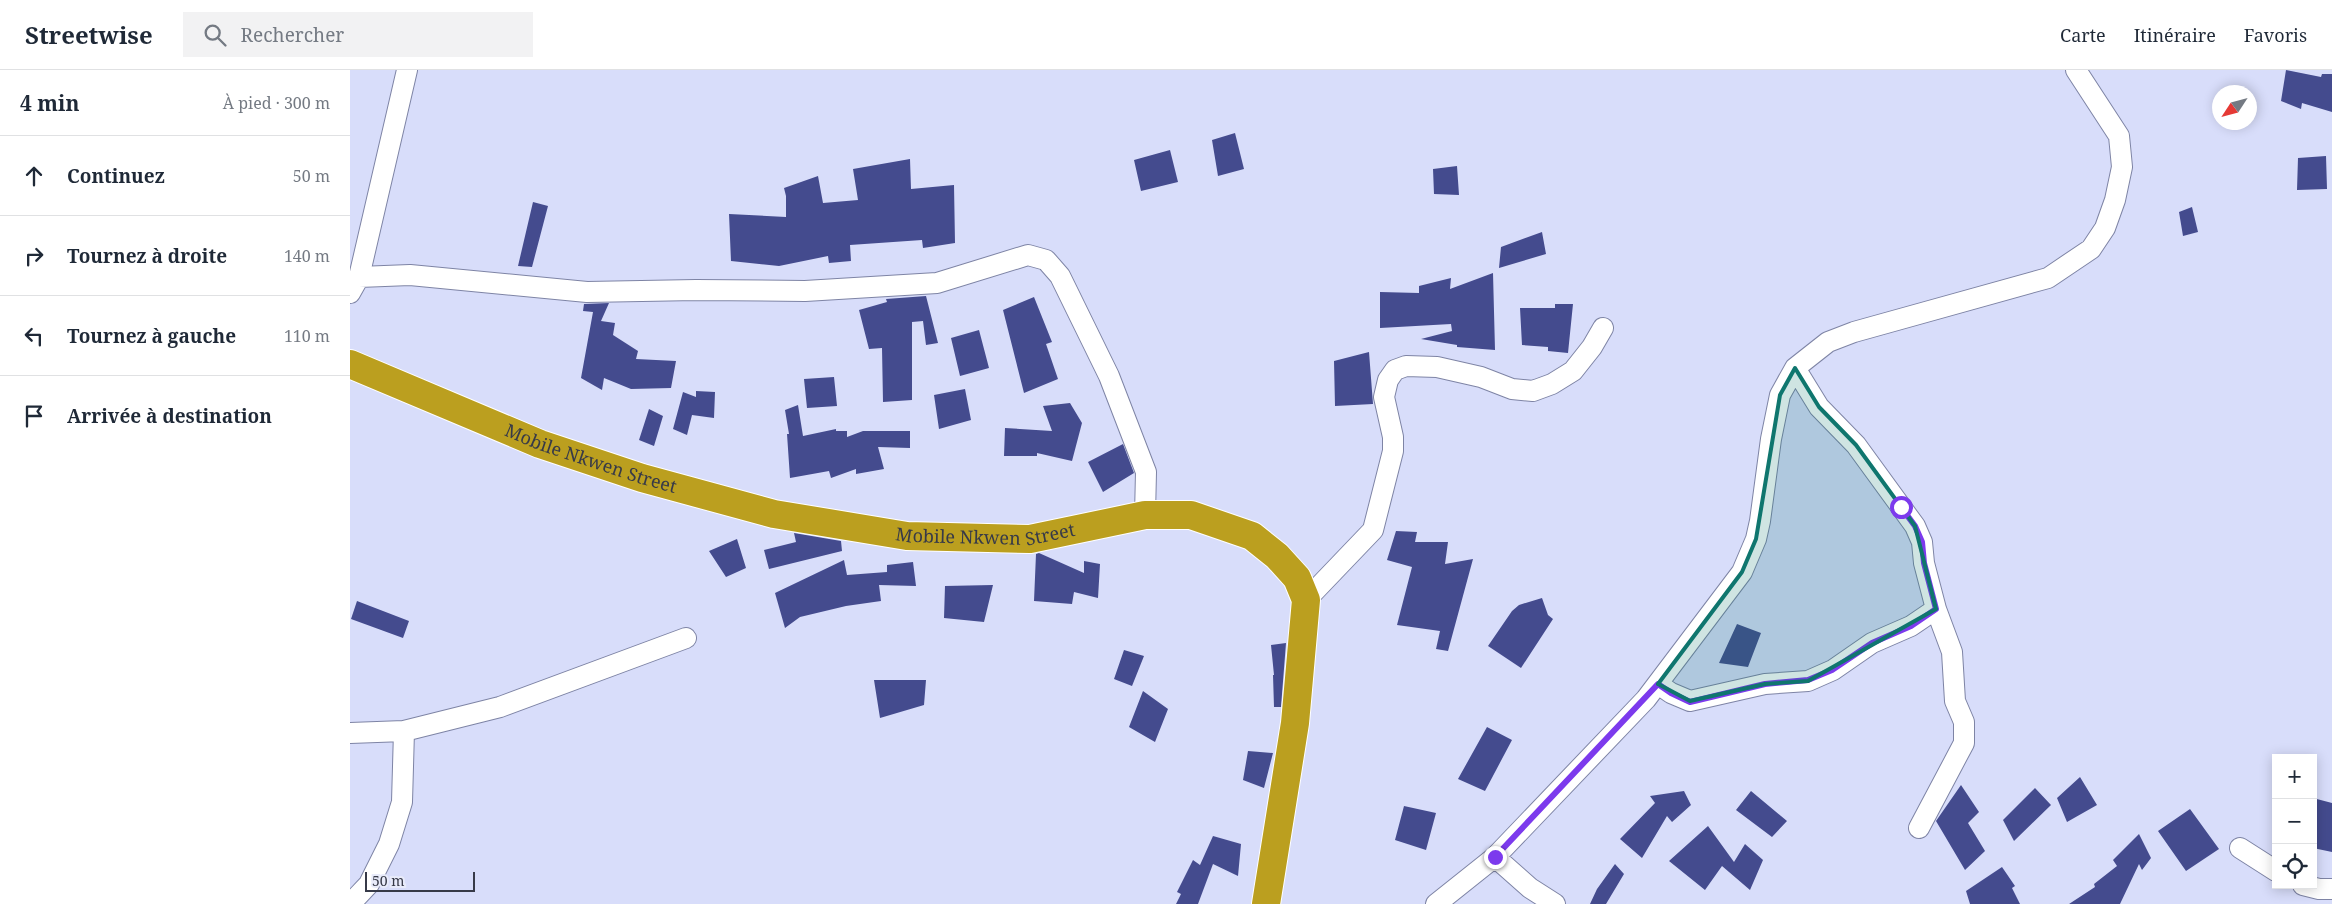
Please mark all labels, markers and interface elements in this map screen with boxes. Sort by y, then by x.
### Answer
search box [183,12,533,57]
text: Streetwise [25,18,153,51]
icon: search [201,21,229,49]
text: Rechercher [241,22,344,48]
text: Carte [2060,23,2106,47]
text: Itinéraire [2134,23,2216,47]
text: Favoris [2244,23,2307,47]
north arrow [2212,85,2257,130]
text: 4 min [20,89,79,117]
text: À pied · 300 m [223,92,330,114]
icon: ahead [20,162,48,190]
text: Continuez [67,163,165,189]
text: 50 m [293,165,330,187]
icon: right [20,242,48,270]
text: Tournez à droite [67,243,227,269]
text: 140 m [284,245,330,267]
icon: left [20,322,48,350]
text: Tournez à gauche [67,323,236,349]
text: 110 m [284,325,330,347]
icon: arrive [20,402,48,430]
text: Arrivée à destination [67,403,272,429]
street label: Mobile Nkwen Street [501,418,680,498]
route start [1890,496,1913,519]
street label: Mobile Nkwen Street [894,517,1077,551]
map controls [2272,754,2317,889]
button: + [2272,754,2317,799]
button: − [2272,799,2317,844]
button: locate [2272,844,2317,889]
route end [1484,846,1507,869]
scale bar [365,869,475,892]
text: 50 m [372,871,405,890]

